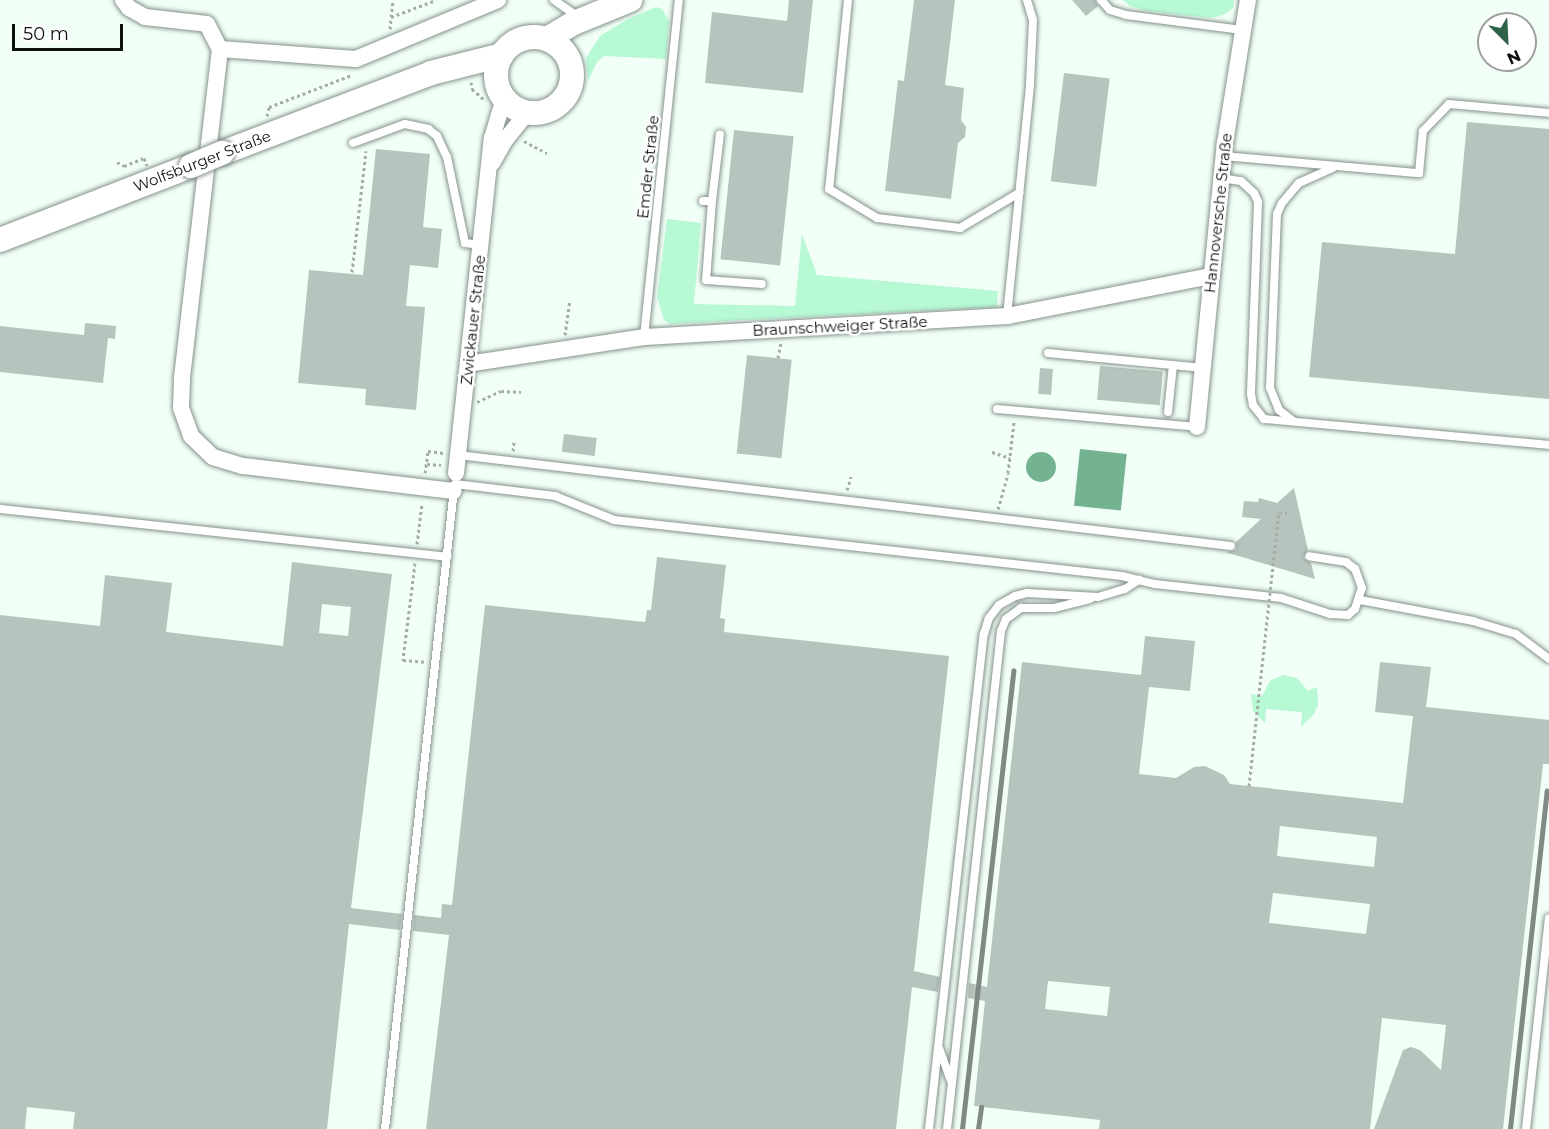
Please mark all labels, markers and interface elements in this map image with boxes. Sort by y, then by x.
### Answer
scale bar [15,12,126,50]
north arrow [1477,12,1537,72]
text: 50 m [23,23,69,45]
text: N [1504,46,1523,68]
street label: Emder Straße [634,114,662,220]
street label: Wolfsburger Straße [131,126,273,196]
street label: Hannoversche Straße [1201,132,1235,294]
street label: Zwickauer Straße [457,254,489,386]
street label: Braunschweiger Straße [752,312,928,340]

